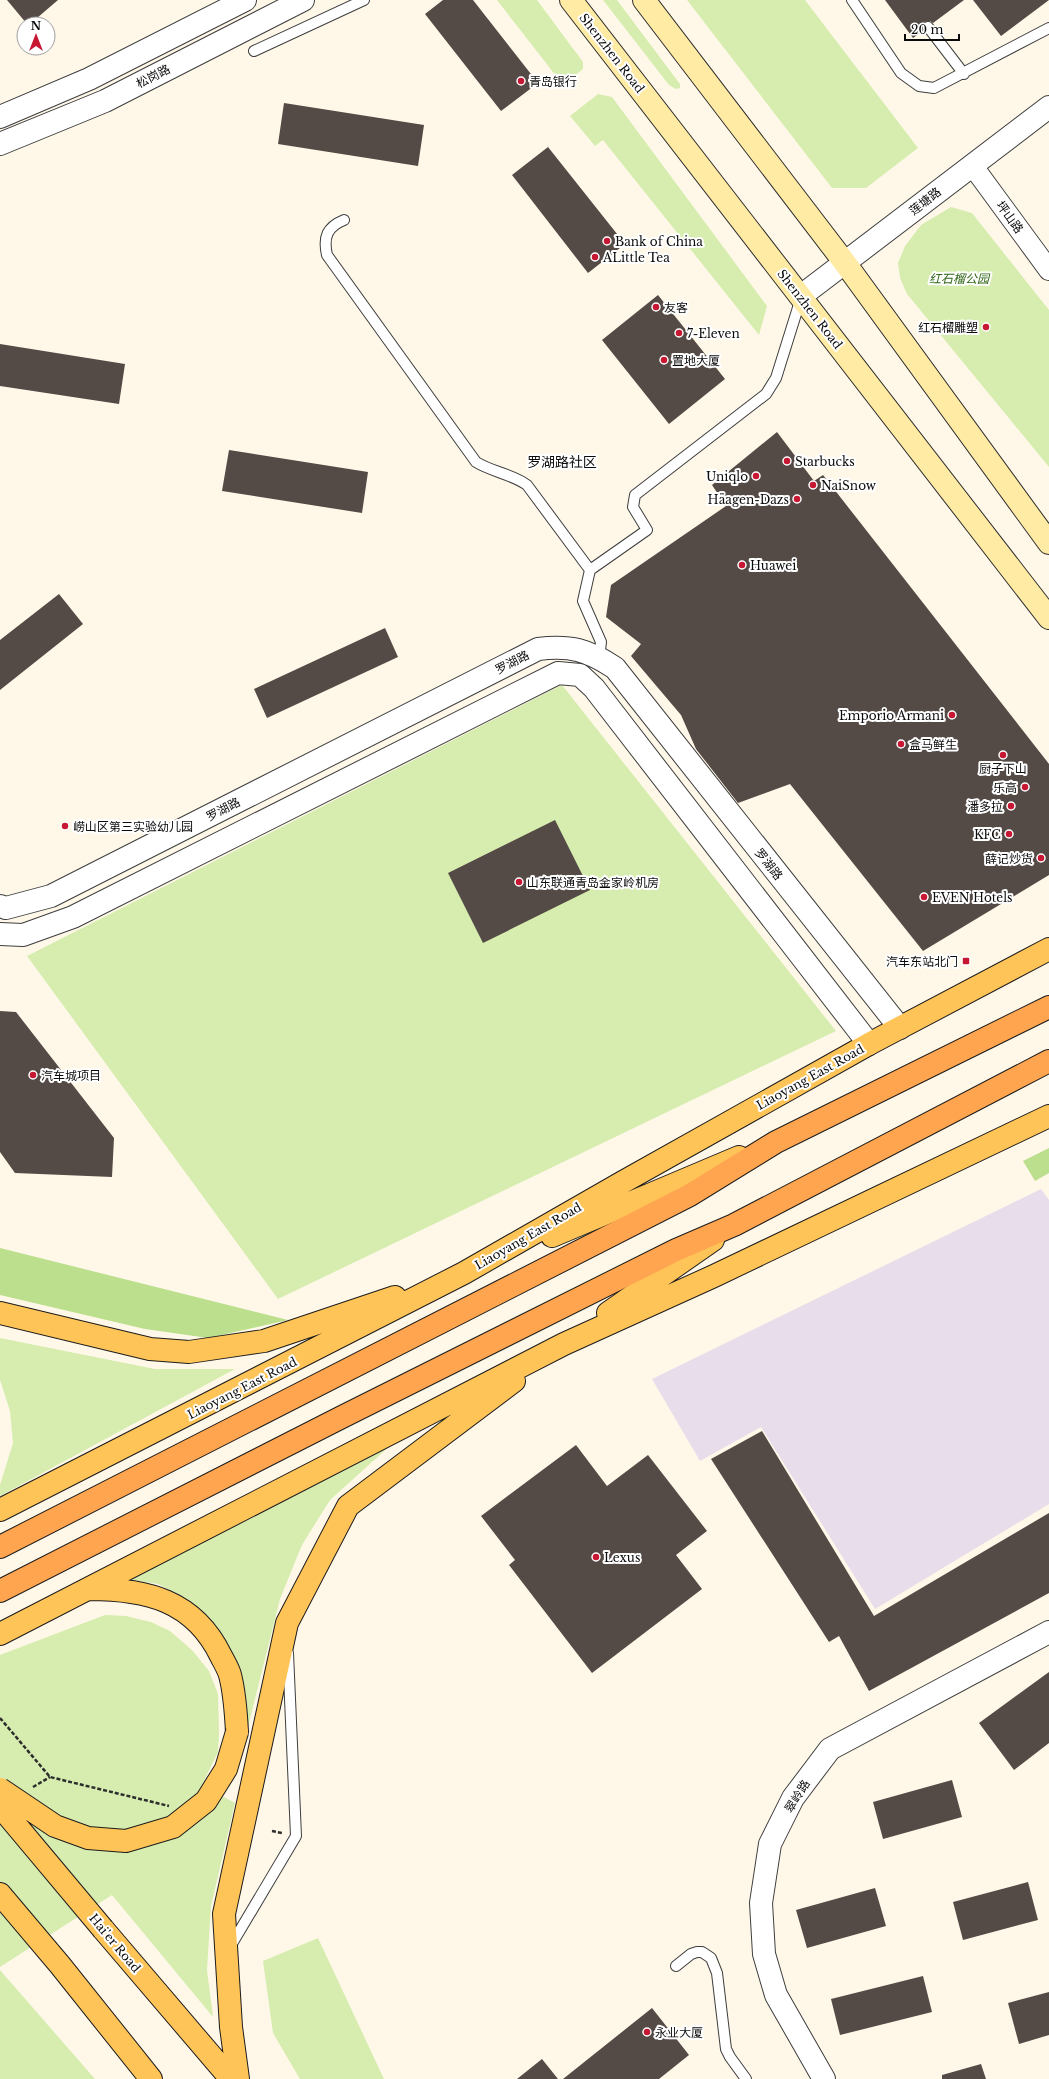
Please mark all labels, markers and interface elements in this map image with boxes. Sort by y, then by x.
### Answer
street label: Shenzhen Road [576,10,648,96]
north arrow [16,16,56,56]
scale bar [905,16,959,42]
text: N [31,19,42,33]
text: 20 m [911,22,943,37]
street label: 松岗路 [134,61,172,91]
place label: 青岛银行 [529,74,577,89]
marker: 青岛银行 [516,76,526,86]
street label: 莲塘路 [906,184,944,218]
street label: 坪山路 [993,198,1027,236]
place label: Bank of China [615,234,703,249]
marker: Bank of China [602,236,612,246]
place label: ALittle Tea [602,250,670,265]
marker: ALittle Tea [590,252,600,262]
street label: Shenzhen Road [774,266,846,352]
park label: 红石榴公园 [929,271,991,286]
place label: 友客 [664,300,688,315]
marker: 友客 [651,302,661,312]
place label: 红石榴雕塑 [918,320,978,335]
marker: 红石榴雕塑 [981,322,991,332]
place label: 7-Eleven [687,326,740,341]
marker: 7-Eleven [674,328,684,338]
place label: 置地大厦 [672,353,720,368]
marker: 置地大厦 [659,355,669,365]
district label: 罗湖路社区 [527,453,597,471]
place label: Starbucks [795,454,855,469]
marker: Starbucks [782,456,792,466]
place label: Uniqlo [706,469,748,484]
marker: Uniqlo [751,471,761,481]
place label: NaiSnow [821,478,877,493]
marker: NaiSnow [808,480,818,490]
place label: Häagen-Dazs [708,492,789,507]
marker: Häagen-Dazs [792,494,802,504]
place label: Huawei [750,558,796,573]
marker: Huawei [737,560,747,570]
street label: 罗湖路 [493,647,531,677]
place label: Emporio Armani [839,708,944,723]
marker: Emporio Armani [947,710,957,720]
place label: 盒马鲜生 [909,737,957,752]
marker: 盒马鲜生 [896,739,906,749]
marker: 厨子下山 [998,750,1008,760]
place label: 厨子下山 [979,761,1027,776]
place label: 乐高 [993,780,1017,795]
marker: 乐高 [1020,782,1030,792]
street label: 罗湖路 [204,794,242,824]
place label: 潘多拉 [967,799,1003,814]
marker: 潘多拉 [1006,801,1016,811]
place label: 崂山区第三实验幼儿园 [73,819,193,834]
marker: 崂山区第三实验幼儿园 [60,821,70,831]
place label: KFC [974,827,1001,842]
marker: KFC [1004,829,1014,839]
street label: 罗湖路 [752,845,786,883]
place label: 薛记炒货 [985,851,1033,866]
marker: 薛记炒货 [1036,853,1046,863]
place label: 山东联通青岛金家岭机房 [527,875,659,890]
marker: 山东联通青岛金家岭机房 [514,877,524,887]
place label: EVEN Hotels [932,890,1013,905]
marker: EVEN Hotels [919,892,929,902]
place label: 汽车东站北门 [886,954,958,969]
marker: 汽车东站北门 [961,956,971,966]
street label: Liaoyang East Road [754,1041,866,1113]
place label: 汽车城项目 [41,1068,101,1083]
marker: 汽车城项目 [28,1070,38,1080]
street label: Liaoyang East Road [472,1199,584,1273]
street label: Liaoyang East Road [185,1354,299,1422]
place label: Lexus [604,1550,640,1565]
marker: Lexus [591,1552,601,1562]
street label: 翠岭路 [781,1777,813,1815]
street label: Hai'er Road [86,1911,144,1975]
place label: 永业大厦 [655,2025,703,2040]
marker: 永业大厦 [642,2027,652,2037]

